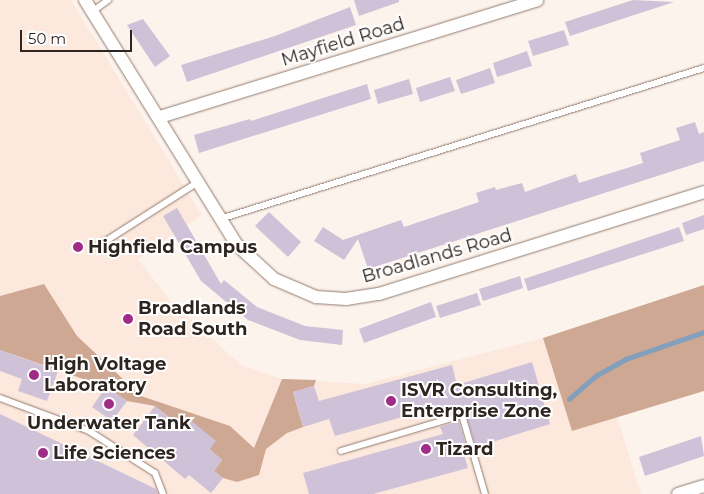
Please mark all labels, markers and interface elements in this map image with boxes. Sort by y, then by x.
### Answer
street label: Mayfield Road [279,13,407,71]
scale bar [22,20,135,52]
text: 50 m [28,29,66,48]
street label: Broadlands Road [360,224,514,288]
place label: Highfield Campus [88,236,257,258]
marker: Highfield Campus [72,241,84,253]
place label: Broadlands Road South [138,298,247,340]
marker: Broadlands Road South [122,313,134,325]
place label: High Voltage Laboratory [44,354,166,396]
marker: High Voltage Laboratory [28,369,40,381]
place label: ISVR Consulting, Enterprise Zone [401,380,557,422]
marker: ISVR Consulting, Enterprise Zone [385,395,397,407]
marker: Underwater Tank [103,398,115,410]
place label: Underwater Tank [27,412,191,434]
place label: Tizard [436,438,493,460]
place label: Life Sciences [53,442,175,464]
marker: Tizard [420,443,432,455]
marker: Life Sciences [37,447,49,459]

